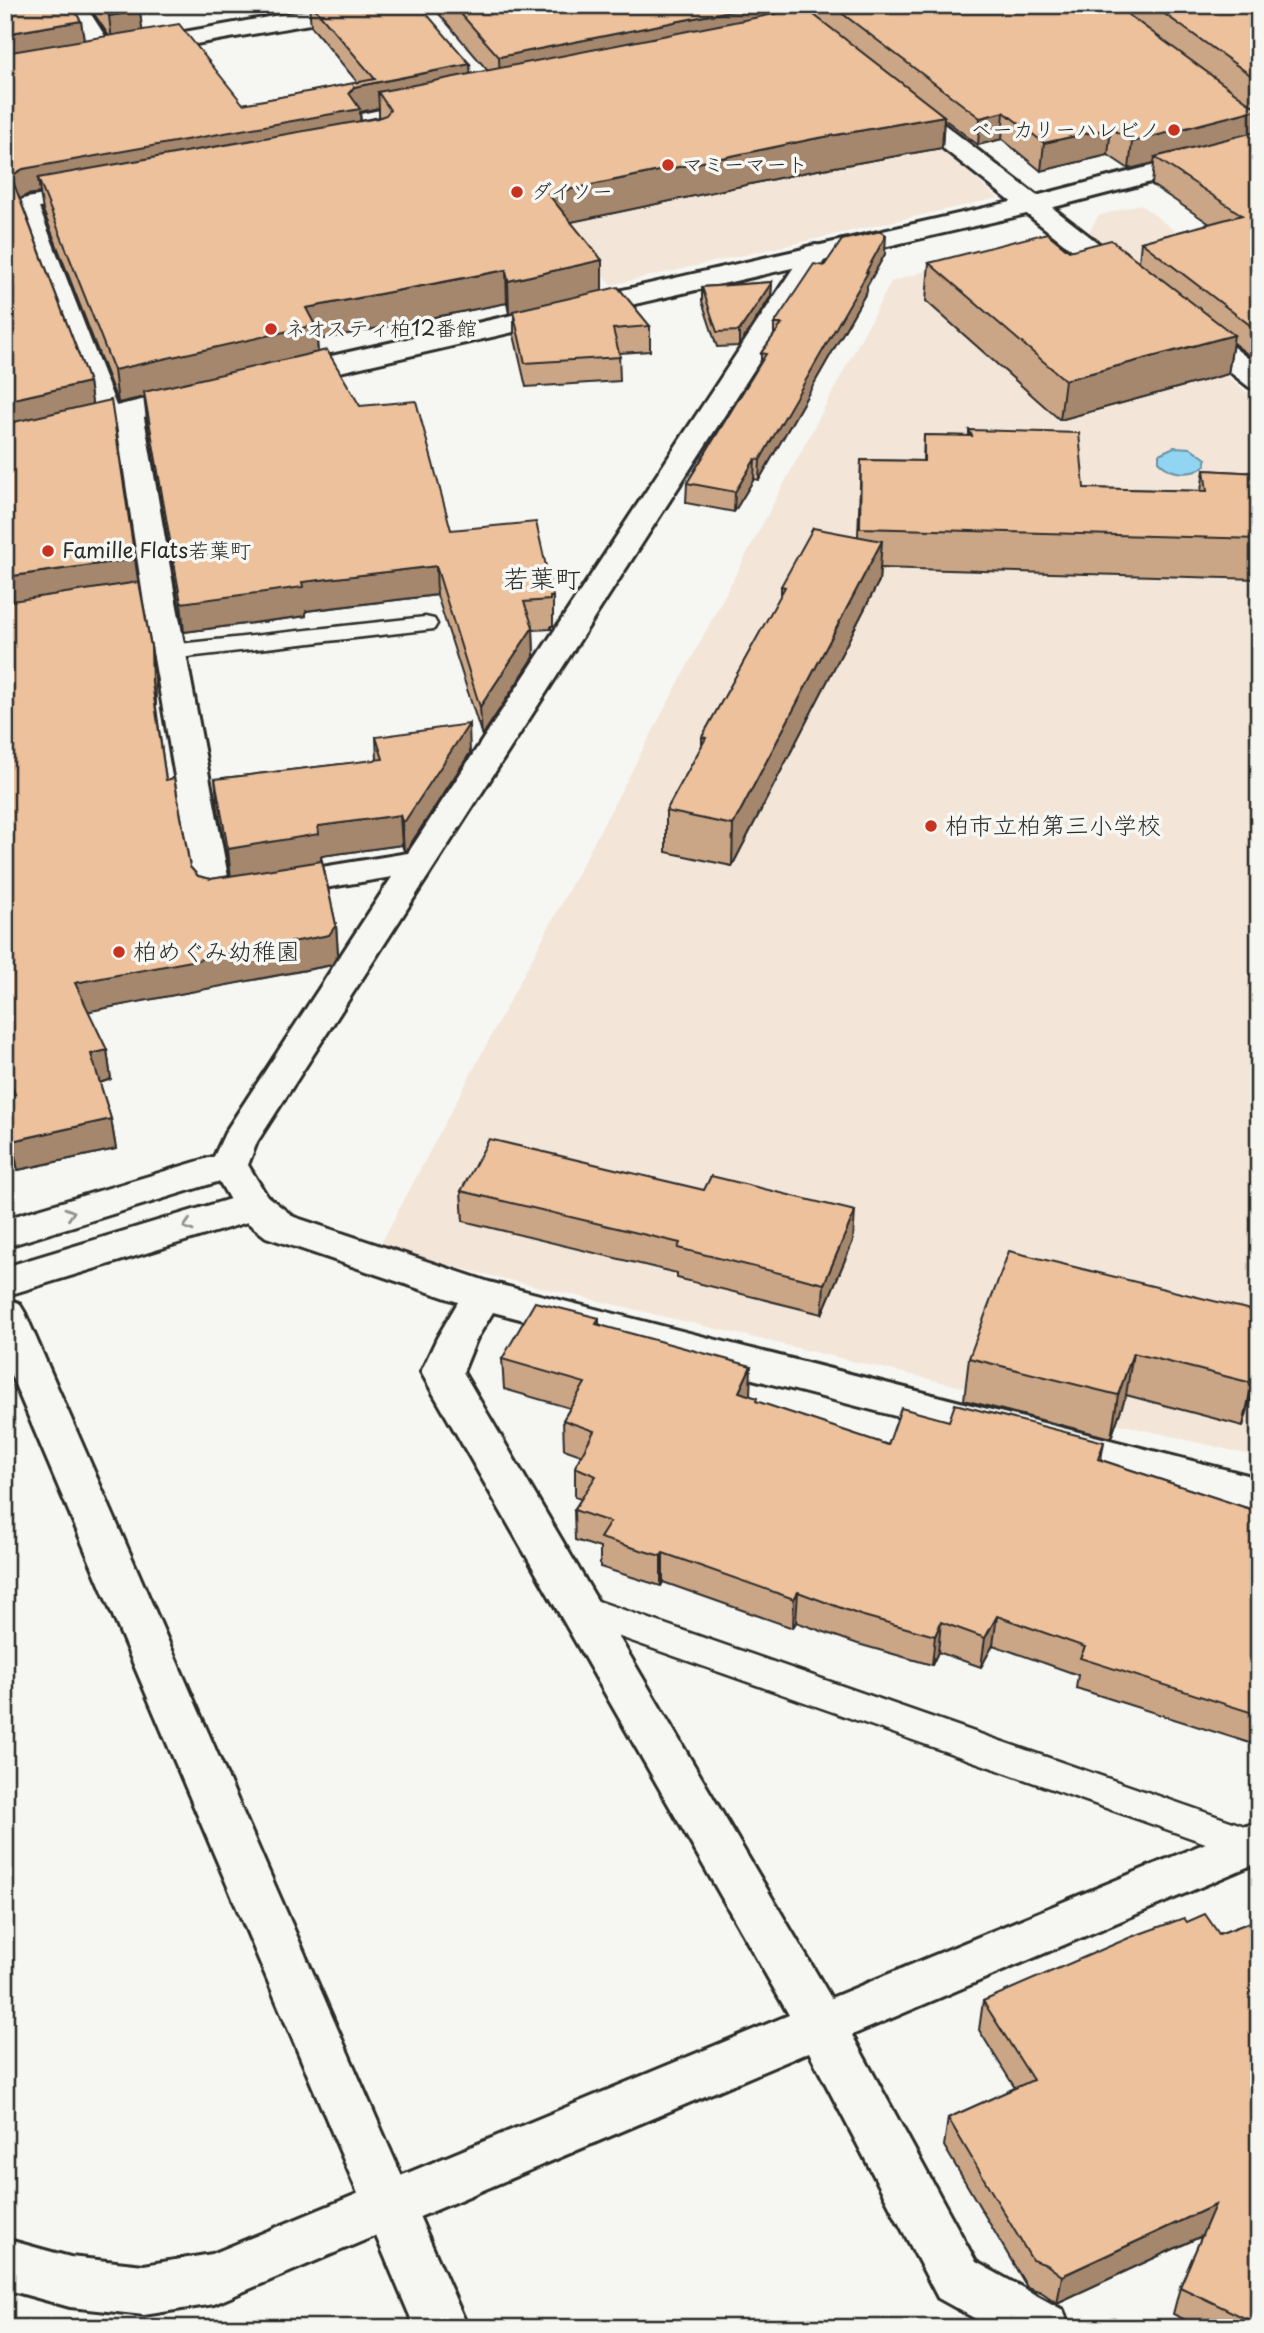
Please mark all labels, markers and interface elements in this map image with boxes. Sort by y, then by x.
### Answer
place label: ベーカリーハレビノ [971,112,1160,144]
marker: ベーカリーハレビノ [1166,122,1182,138]
place label: マミーマート [682,147,808,179]
marker: マミーマート [660,157,676,173]
place label: ダイソー [531,174,613,206]
marker: ダイソー [509,184,525,200]
place label: ネオスティ柏12番館 [285,311,477,343]
marker: ネオスティ柏12番館 [263,321,279,337]
place label: Famille Flats若葉町 [62,533,251,565]
marker: Famille Flats若葉町 [40,543,56,559]
district label: 若葉町 [503,558,581,597]
place label: 柏市立柏第三小学校 [945,806,1161,842]
marker: 柏市立柏第三小学校 [923,818,939,834]
place label: 柏めぐみ幼稚園 [133,932,300,968]
marker: 柏めぐみ幼稚園 [111,944,127,960]
one-way arrow [64,1207,76,1222]
one-way arrow [182,1217,194,1232]

